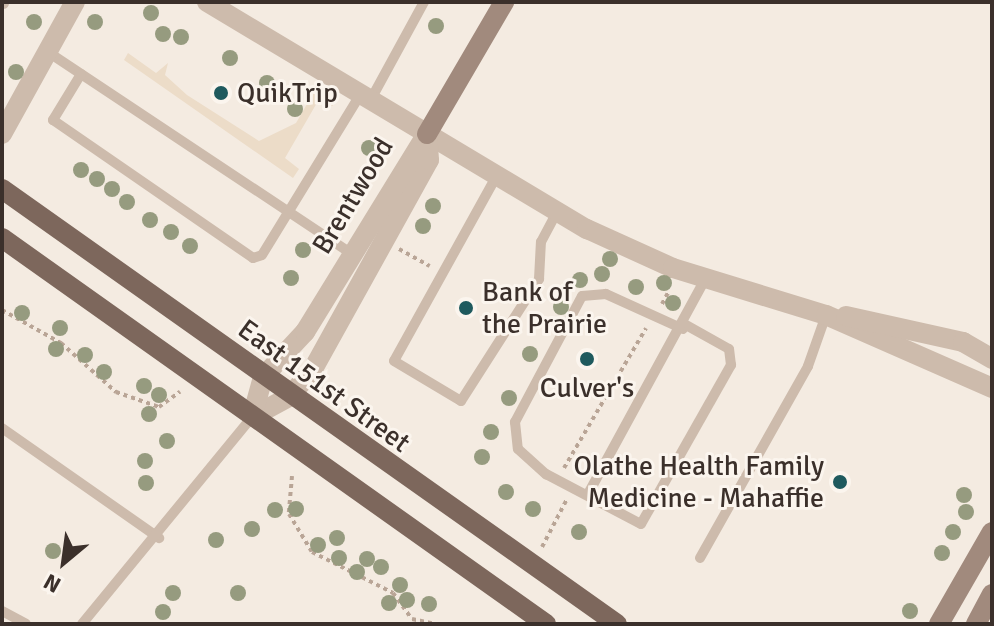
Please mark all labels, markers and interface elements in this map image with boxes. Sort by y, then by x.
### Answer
place label: QuikTrip [237,76,338,110]
marker: QuikTrip [212,84,230,102]
street label: Brentwood [305,132,401,260]
place label: Bank of the Prairie [482,275,607,341]
marker: Bank of the Prairie [457,299,475,317]
street label: East 151st Street [231,312,417,460]
marker: Culver's [578,350,596,368]
place label: Culver's [540,371,634,405]
place label: Olathe Health Family Medicine - Mahaffie [573,449,824,515]
marker: Olathe Health Family Medicine - Mahaffie [831,473,849,491]
north arrow [24,522,104,602]
text: N [39,568,65,599]

